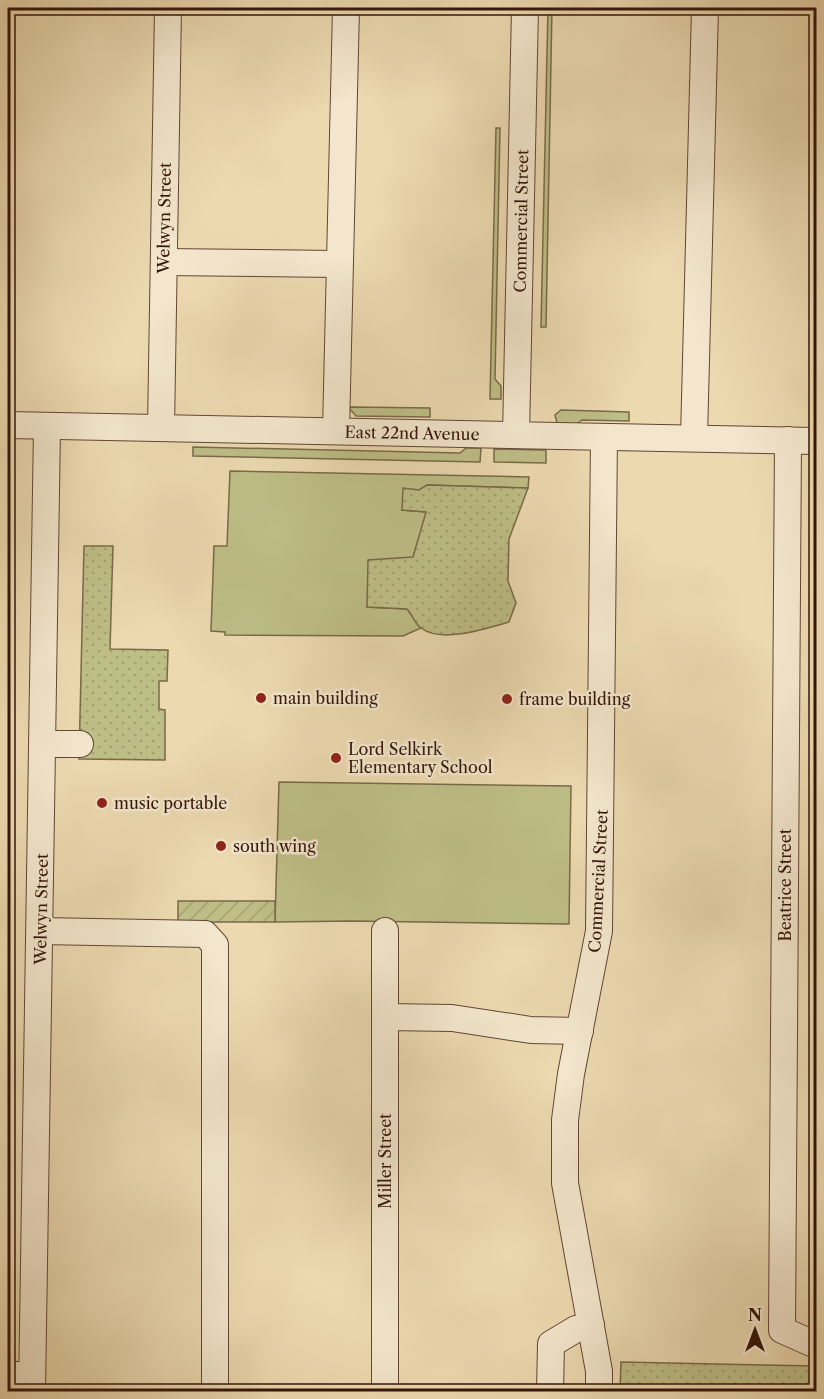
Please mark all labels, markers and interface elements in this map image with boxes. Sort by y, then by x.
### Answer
street label: Commercial Street [510,149,532,293]
street label: Welwyn Street [153,162,175,275]
street label: East 22nd Avenue [344,422,480,444]
place label: main building [273,688,378,708]
place label: frame building [519,689,631,709]
marker: main building [254,691,268,705]
marker: frame building [500,692,514,706]
place label: Lord Selkirk Elementary School [348,739,493,777]
marker: Lord Selkirk Elementary School [329,751,343,765]
place label: music portable [114,793,227,813]
marker: music portable [95,796,109,810]
street label: Commercial Street [584,808,612,953]
street label: Beatrice Street [775,828,795,941]
place label: south wing [233,836,316,856]
marker: south wing [214,839,228,853]
street label: Welwyn Street [30,853,52,966]
street label: Miller Street [375,1113,395,1209]
north arrow [725,1300,785,1360]
text: N [748,1305,762,1325]

